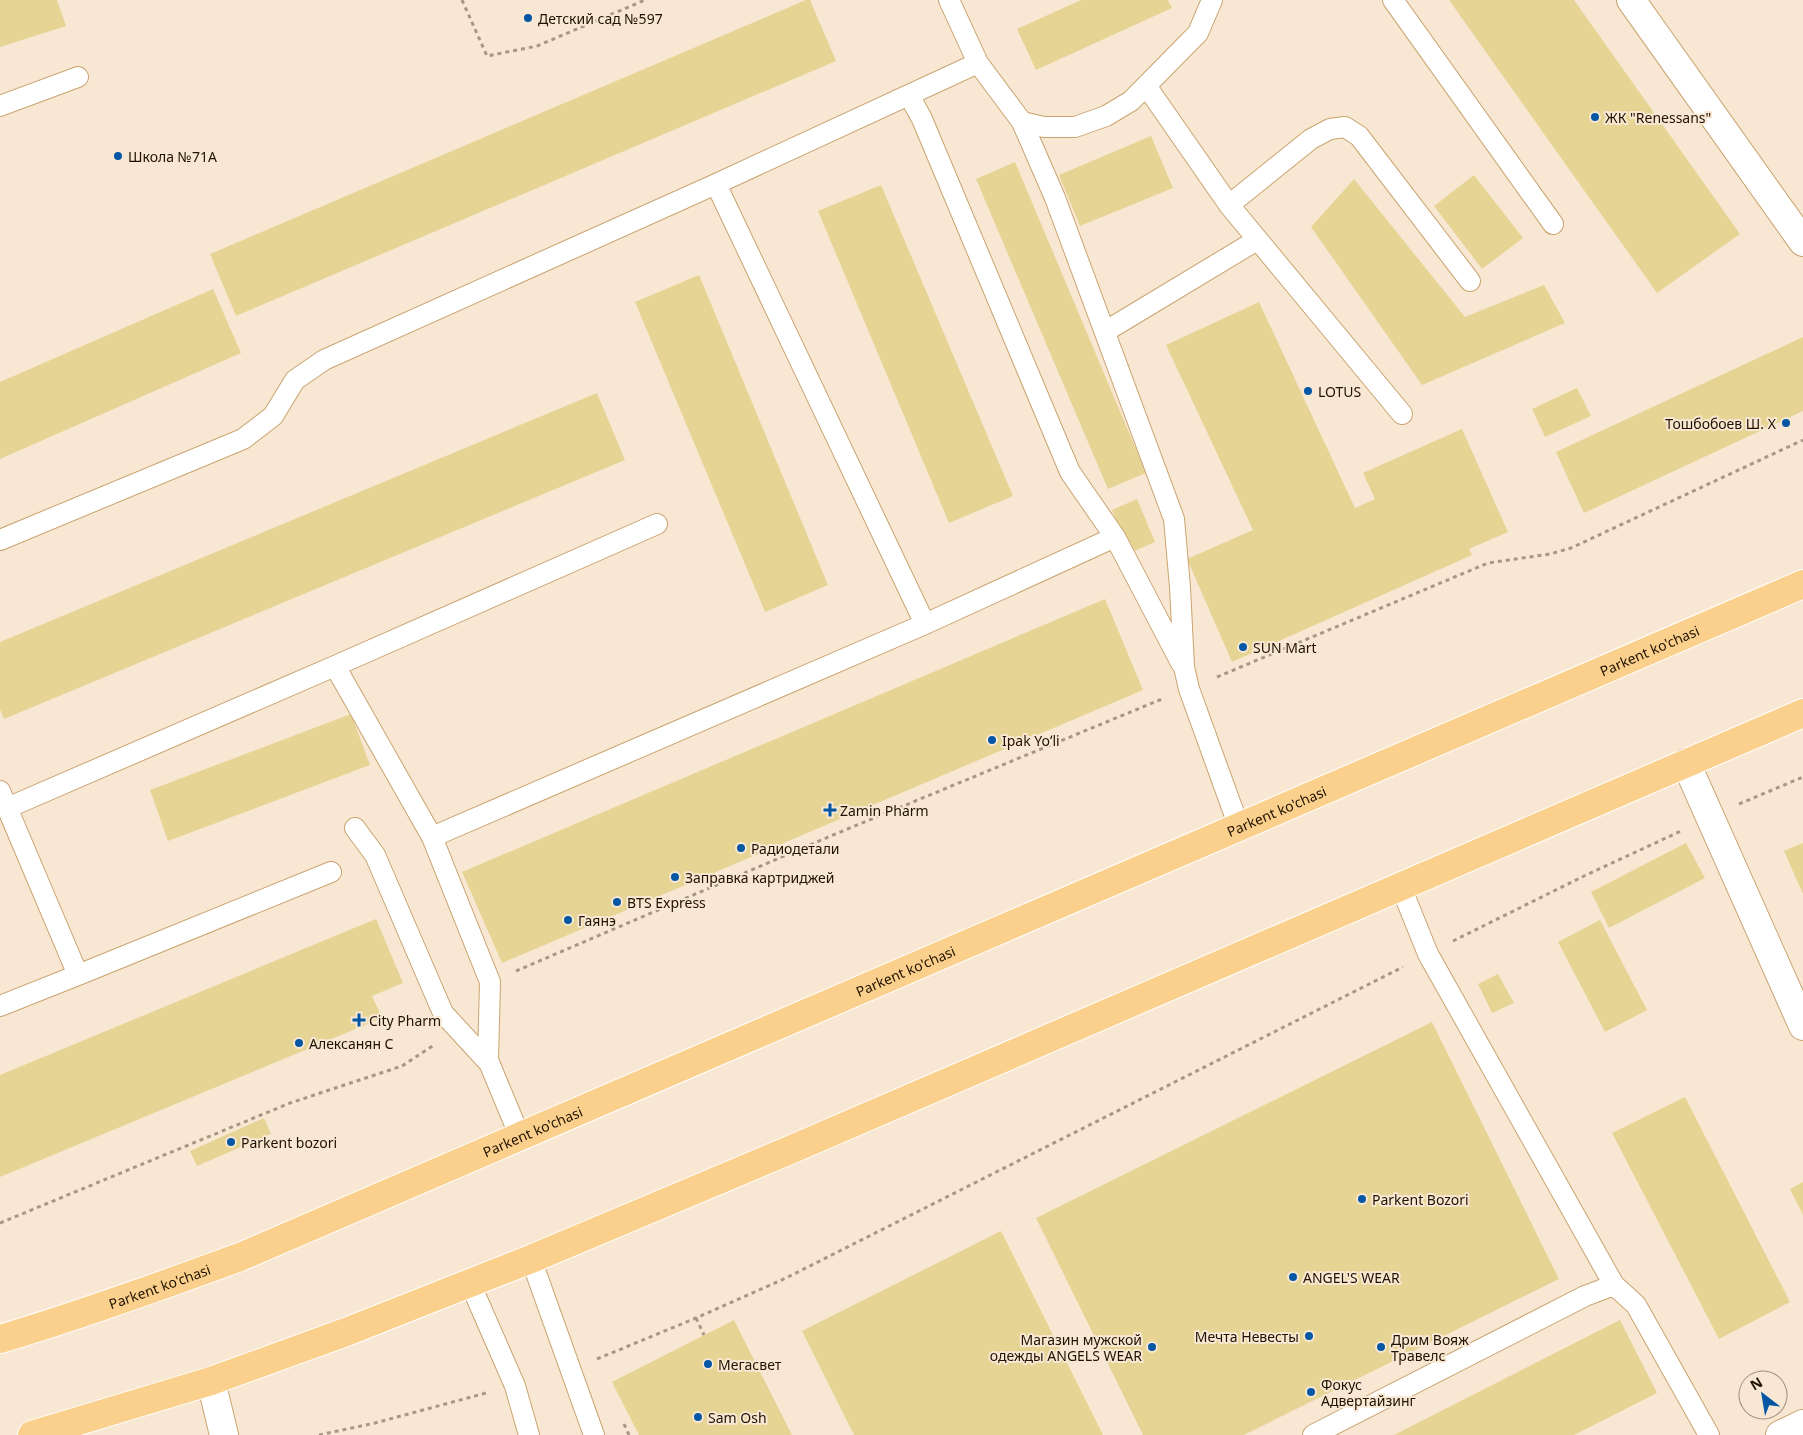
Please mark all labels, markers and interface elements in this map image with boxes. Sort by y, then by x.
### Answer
place label: Детский сад №597 [538,9,663,28]
marker: Детский сад №597 [522,12,534,24]
place label: ЖК "Renessans" [1605,108,1711,127]
marker: ЖК "Renessans" [1589,111,1601,123]
place label: Школа №71А [128,147,217,166]
marker: Школа №71А [112,150,124,162]
place label: LOTUS [1318,382,1362,401]
marker: LOTUS [1302,385,1314,397]
place label: Тошбобоев Ш. Х [1665,414,1777,433]
marker: Тошбобоев Ш. Х [1780,417,1792,429]
street label: Parkent ko'chasi [1597,620,1702,680]
place label: SUN Mart [1253,638,1317,657]
marker: SUN Mart [1237,641,1249,653]
place label: Ipak Yoʻli [1002,731,1060,750]
marker: Ipak Yoʻli [986,734,998,746]
street label: Parkent ko'chasi [1224,781,1329,841]
place label: Zamin Pharm [840,801,929,820]
marker: Zamin Pharm [824,804,836,816]
place label: Радиодетали [751,839,840,858]
marker: Радиодетали [735,842,747,854]
place label: Заправка картриджей [685,868,834,887]
marker: Заправка картриджей [669,871,681,883]
place label: BTS Express [627,893,706,912]
marker: BTS Express [611,896,623,908]
place label: Гаянэ [578,911,616,930]
marker: Гаянэ [562,914,574,926]
street label: Parkent ko'chasi [853,941,958,1000]
place label: City Pharm [369,1011,441,1030]
marker: City Pharm [353,1014,365,1026]
place label: Алексанян С [309,1034,394,1053]
marker: Алексанян С [293,1037,305,1049]
street label: Parkent ko'chasi [480,1101,585,1161]
place label: Parkent bozori [241,1133,337,1152]
marker: Parkent bozori [225,1136,237,1148]
place label: Parkent Bozori [1372,1190,1469,1209]
marker: Parkent Bozori [1356,1193,1368,1205]
street label: Parkent ko'chasi [106,1259,213,1313]
place label: ANGEL'S WEAR [1303,1268,1400,1287]
marker: ANGEL'S WEAR [1287,1271,1299,1283]
place label: Мечта Невесты [1195,1327,1299,1346]
place label: Магазин мужской одежды ANGELS WEAR [990,1330,1142,1365]
marker: Мечта Невесты [1303,1330,1315,1342]
place label: Дрим Вояж Травелс [1391,1330,1469,1365]
marker: Магазин мужской одежды ANGELS WEAR [1146,1341,1158,1353]
marker: Дрим Вояж Травелс [1375,1341,1387,1353]
place label: Мегасвет [718,1355,782,1374]
marker: Мегасвет [702,1358,714,1370]
north arrow [1738,1370,1788,1420]
text: N [1746,1372,1766,1395]
place label: Фокус Адвертайзинг [1321,1375,1416,1410]
marker: Фокус Адвертайзинг [1305,1386,1317,1398]
place label: Sam Osh [708,1408,767,1427]
marker: Sam Osh [692,1411,704,1423]

